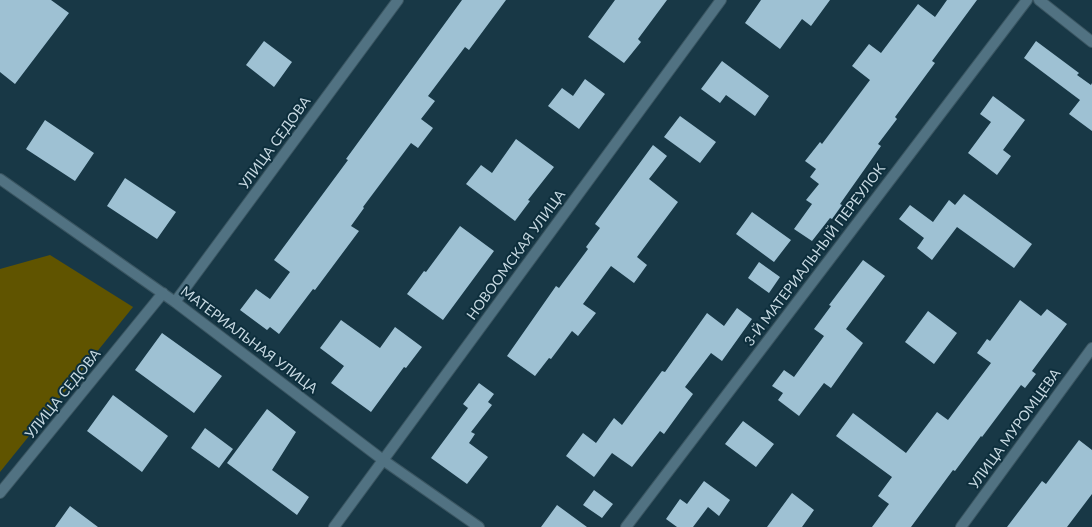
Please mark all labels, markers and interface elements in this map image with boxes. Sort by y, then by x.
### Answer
street label: УЛИЦА СЕДОВА [236,93,314,193]
street label: 3-Й МАТЕРИАЛЬНЫЙ ПЕРЕУЛОК [741,161,889,349]
street label: НОВООМСКАЯ УЛИЦА [463,187,569,323]
street label: МАТЕРИАЛЬНАЯ УЛИЦА [177,283,321,397]
street label: УЛИЦА СЕДОВА [22,346,104,442]
street label: УЛИЦА МУРОМЦЕВА [966,366,1064,492]

